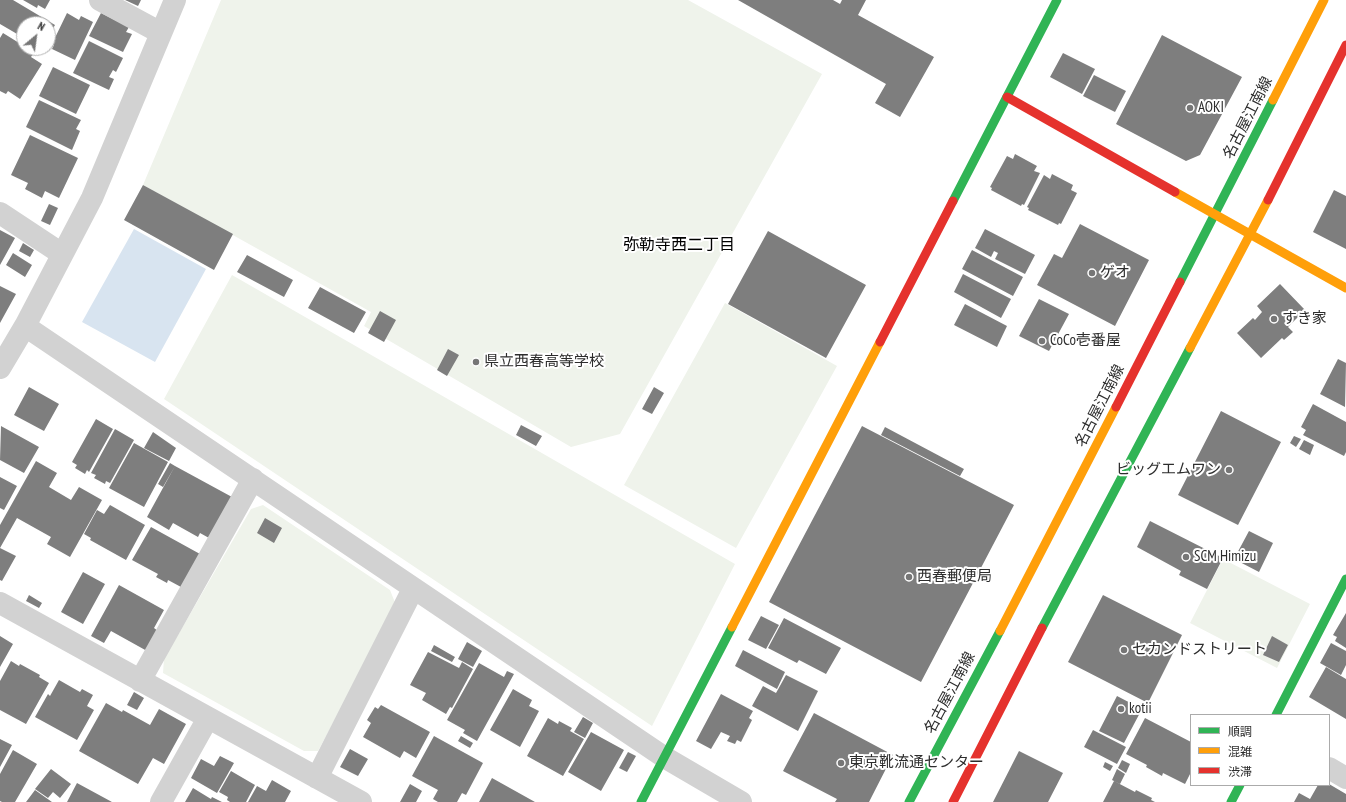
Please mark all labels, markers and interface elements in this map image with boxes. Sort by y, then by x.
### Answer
north arrow [16,16,56,56]
text: N [35,19,47,34]
street label: 名古屋江南線 [1220,74,1276,162]
place label: AOKI [1198,99,1224,117]
marker: AOKI [1185,103,1195,113]
district label: 弥勒寺西二丁目 [623,235,735,255]
place label: ゲオ [1100,264,1130,282]
marker: ゲオ [1087,268,1097,278]
place label: すき家 [1282,310,1327,328]
marker: すき家 [1269,314,1279,324]
place label: CoCo壱番屋 [1050,332,1121,350]
marker: CoCo壱番屋 [1037,336,1047,346]
place label: 県立西春高等学校 [484,353,604,371]
marker: 県立西春高等学校 [471,357,481,367]
street label: 名古屋江南線 [1072,362,1128,450]
place label: ビッグエムワン [1116,461,1221,479]
marker: ビッグエムワン [1224,465,1234,475]
place label: SCM Himizu [1194,548,1256,566]
marker: SCM Himizu [1181,552,1191,562]
place label: 西春郵便局 [917,568,992,586]
marker: 西春郵便局 [904,572,914,582]
place label: セカンドストリート [1132,641,1267,659]
marker: セカンドストリート [1119,645,1129,655]
street label: 名古屋江南線 [921,649,979,737]
place label: kotii [1129,700,1152,718]
marker: kotii [1116,704,1126,714]
legend [1190,714,1330,786]
text: 順調 [1228,724,1252,739]
text: 混雑 [1228,744,1252,759]
place label: 東京靴流通センター [849,754,984,772]
marker: 東京靴流通センター [836,758,846,768]
text: 渋滞 [1228,764,1252,779]

